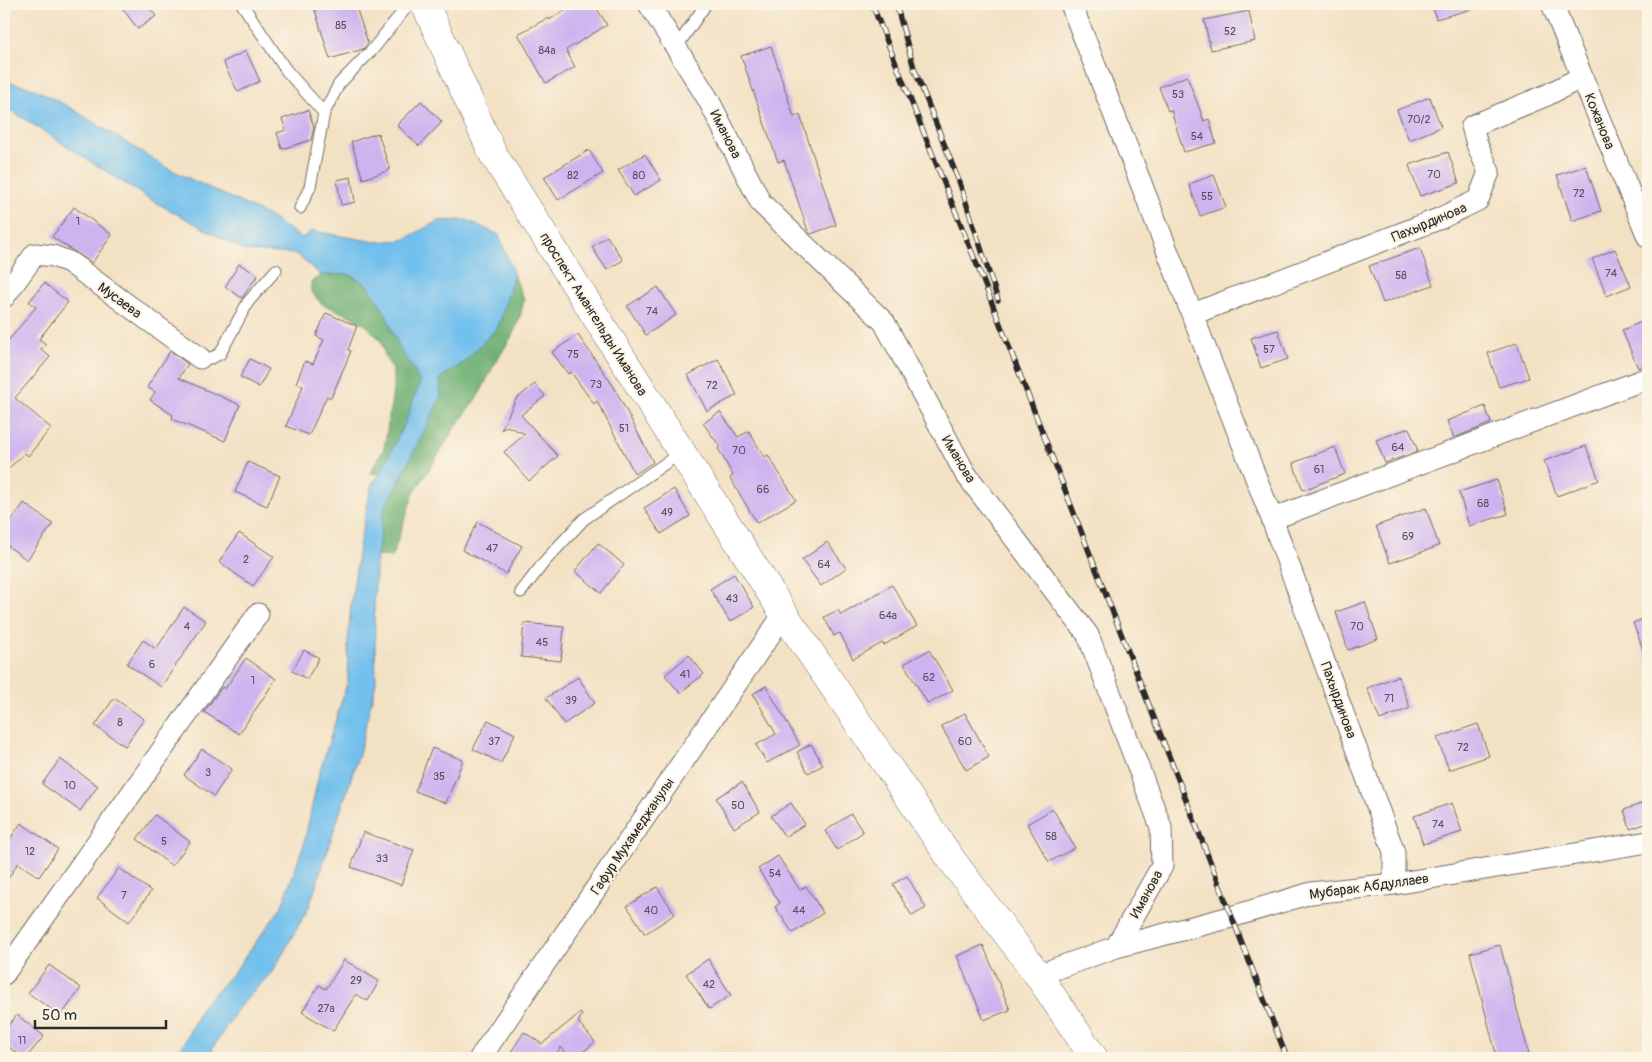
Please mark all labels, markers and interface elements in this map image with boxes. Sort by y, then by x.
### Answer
house number: 85 [335,19,347,32]
house number: 52 [1224,25,1236,38]
house number: 84а [538,44,556,57]
house number: 53 [1172,88,1184,101]
street label: Кожанова [1581,91,1618,152]
street label: Иманова [706,107,745,161]
house number: 70/2 [1407,113,1431,126]
house number: 54 [1191,130,1204,143]
house number: 70 [1427,168,1441,181]
house number: 82 [567,169,579,182]
house number: 80 [632,169,646,182]
house number: 72 [1573,187,1585,200]
house number: 55 [1201,190,1213,203]
street label: Пахырдинова [1389,199,1469,246]
house number: 1 [76,215,80,228]
street label: проспект Амангельды Иманова [536,229,651,399]
house number: 74 [1605,267,1618,280]
house number: 58 [1395,269,1407,282]
street label: Мусаева [94,279,145,322]
house number: 74 [646,305,659,318]
house number: 57 [1263,343,1275,356]
house number: 75 [567,348,579,361]
house number: 73 [590,378,602,391]
house number: 72 [706,379,718,392]
house number: 51 [619,422,629,435]
street label: Иманова [938,433,979,486]
house number: 64 [1392,441,1405,454]
house number: 70 [732,444,746,457]
house number: 61 [1314,463,1324,476]
house number: 66 [757,483,769,496]
house number: 68 [1477,497,1489,510]
house number: 49 [661,506,673,519]
house number: 69 [1402,530,1414,543]
house number: 47 [486,542,498,555]
house number: 2 [243,553,249,566]
house number: 64 [818,558,831,571]
house number: 43 [726,592,738,605]
house number: 64а [879,609,897,622]
house number: 4 [184,620,191,633]
house number: 70 [1350,620,1364,633]
house number: 45 [536,636,548,649]
house number: 6 [149,658,155,671]
street label: Пахырдинова [1317,660,1360,741]
house number: 41 [680,668,690,681]
house number: 62 [923,671,935,684]
house number: 1 [251,674,255,687]
house number: 71 [1384,692,1394,705]
house number: 39 [565,694,577,707]
house number: 8 [117,716,123,729]
house number: 37 [488,735,500,748]
house number: 60 [958,735,972,748]
house number: 72 [1457,741,1469,754]
house number: 3 [205,766,211,779]
house number: 35 [433,770,445,783]
street label: Гафур Мухамеджанулы [587,774,678,898]
house number: 10 [64,779,76,792]
house number: 50 [731,799,745,812]
house number: 74 [1432,818,1445,831]
house number: 58 [1045,830,1057,843]
house number: 5 [161,835,167,848]
house number: 12 [25,845,35,858]
house number: 33 [376,852,388,865]
house number: 54 [769,867,782,880]
street label: Иманова [1126,867,1166,921]
street label: Мубарак Абдуллаев [1308,870,1430,903]
house number: 7 [121,889,127,902]
house number: 40 [644,904,658,917]
house number: 44 [793,904,806,917]
house number: 29 [350,974,362,987]
house number: 42 [703,978,715,991]
scale bar [35,997,166,1029]
house number: 27а [317,1002,335,1015]
text: 50 m [42,1006,77,1025]
house number: 11 [18,1034,26,1047]

